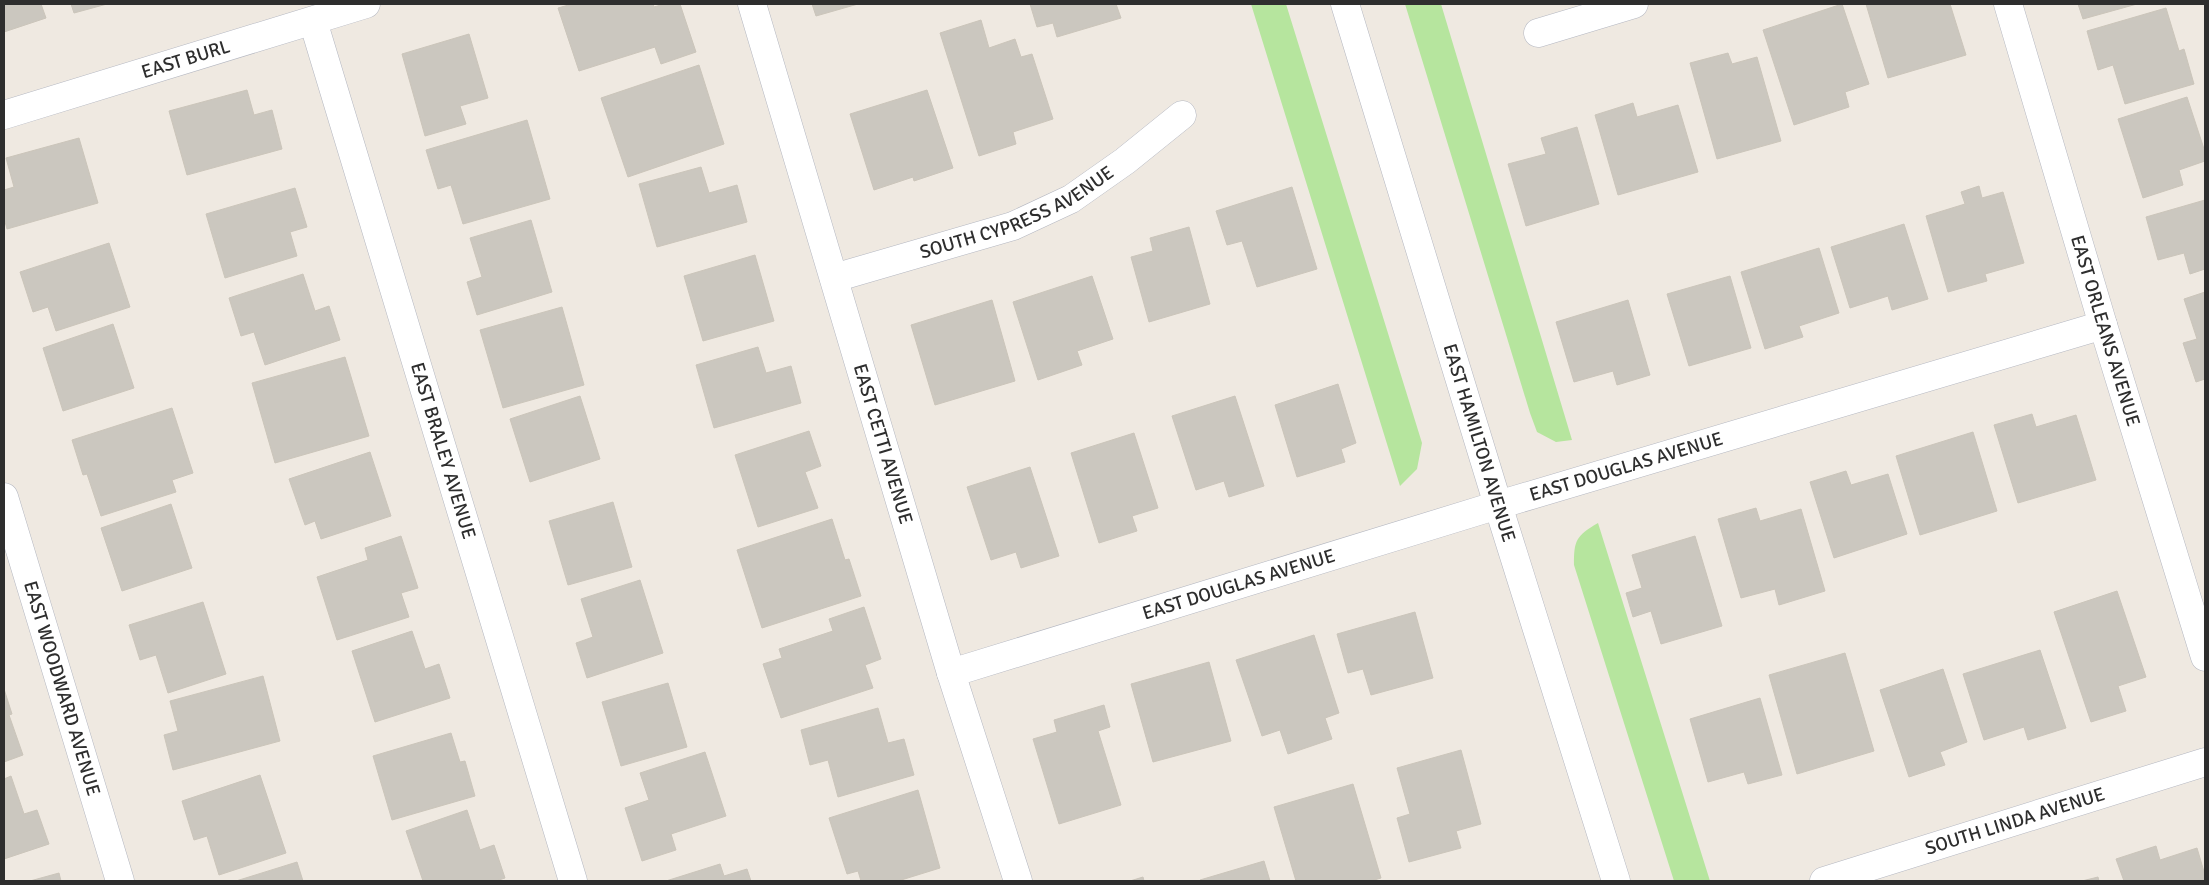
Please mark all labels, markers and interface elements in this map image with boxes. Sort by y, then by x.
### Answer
street label: EAST BURL [138,34,233,84]
street label: SOUTH CYPRESS AVENUE [917,161,1119,264]
street label: EAST ORLEANS AVENUE [2065,232,2145,429]
street label: EAST HAMILTON AVENUE [1437,341,1521,545]
street label: EAST BRALEY AVENUE [405,359,481,542]
street label: EAST CETTI AVENUE [848,361,918,527]
street label: EAST DOUGLAS AVENUE [1527,427,1726,507]
street label: EAST DOUGLAS AVENUE [1139,544,1338,626]
street label: EAST WOODWARD AVENUE [18,578,106,799]
street label: SOUTH LINDA AVENUE [1922,782,2108,861]

